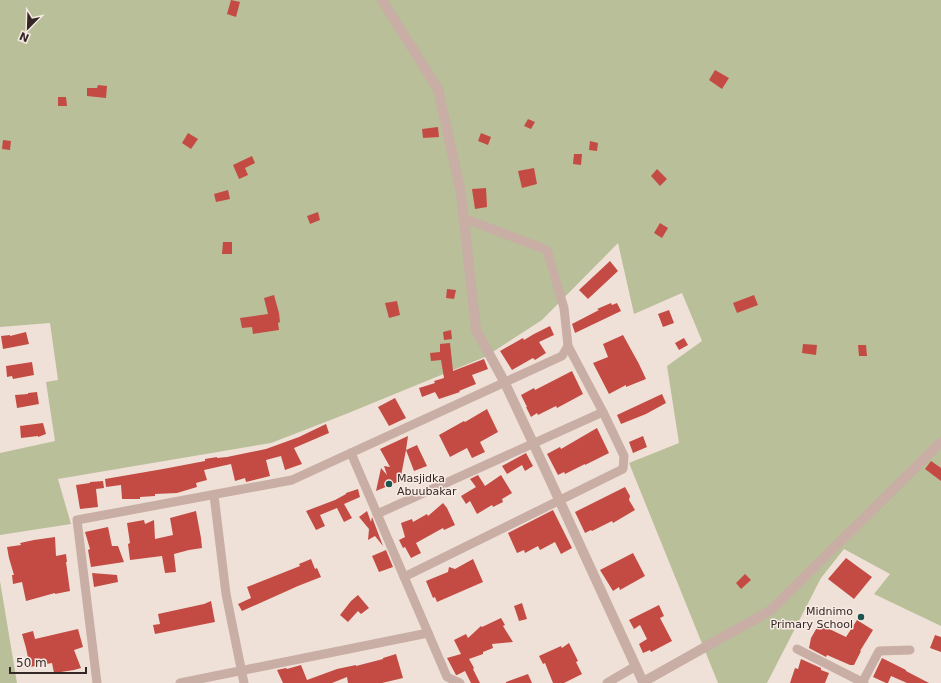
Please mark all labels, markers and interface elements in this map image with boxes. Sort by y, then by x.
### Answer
north arrow [8,8,48,48]
text: N [18,29,31,45]
place label: Masjidka Abuubakar [397,472,457,498]
marker: Masjidka Abuubakar [384,479,394,489]
place label: Midnimo Primary School [770,605,853,631]
marker: Midnimo Primary School [856,612,866,622]
scale bar [10,649,86,675]
text: 50 m [16,656,47,670]

